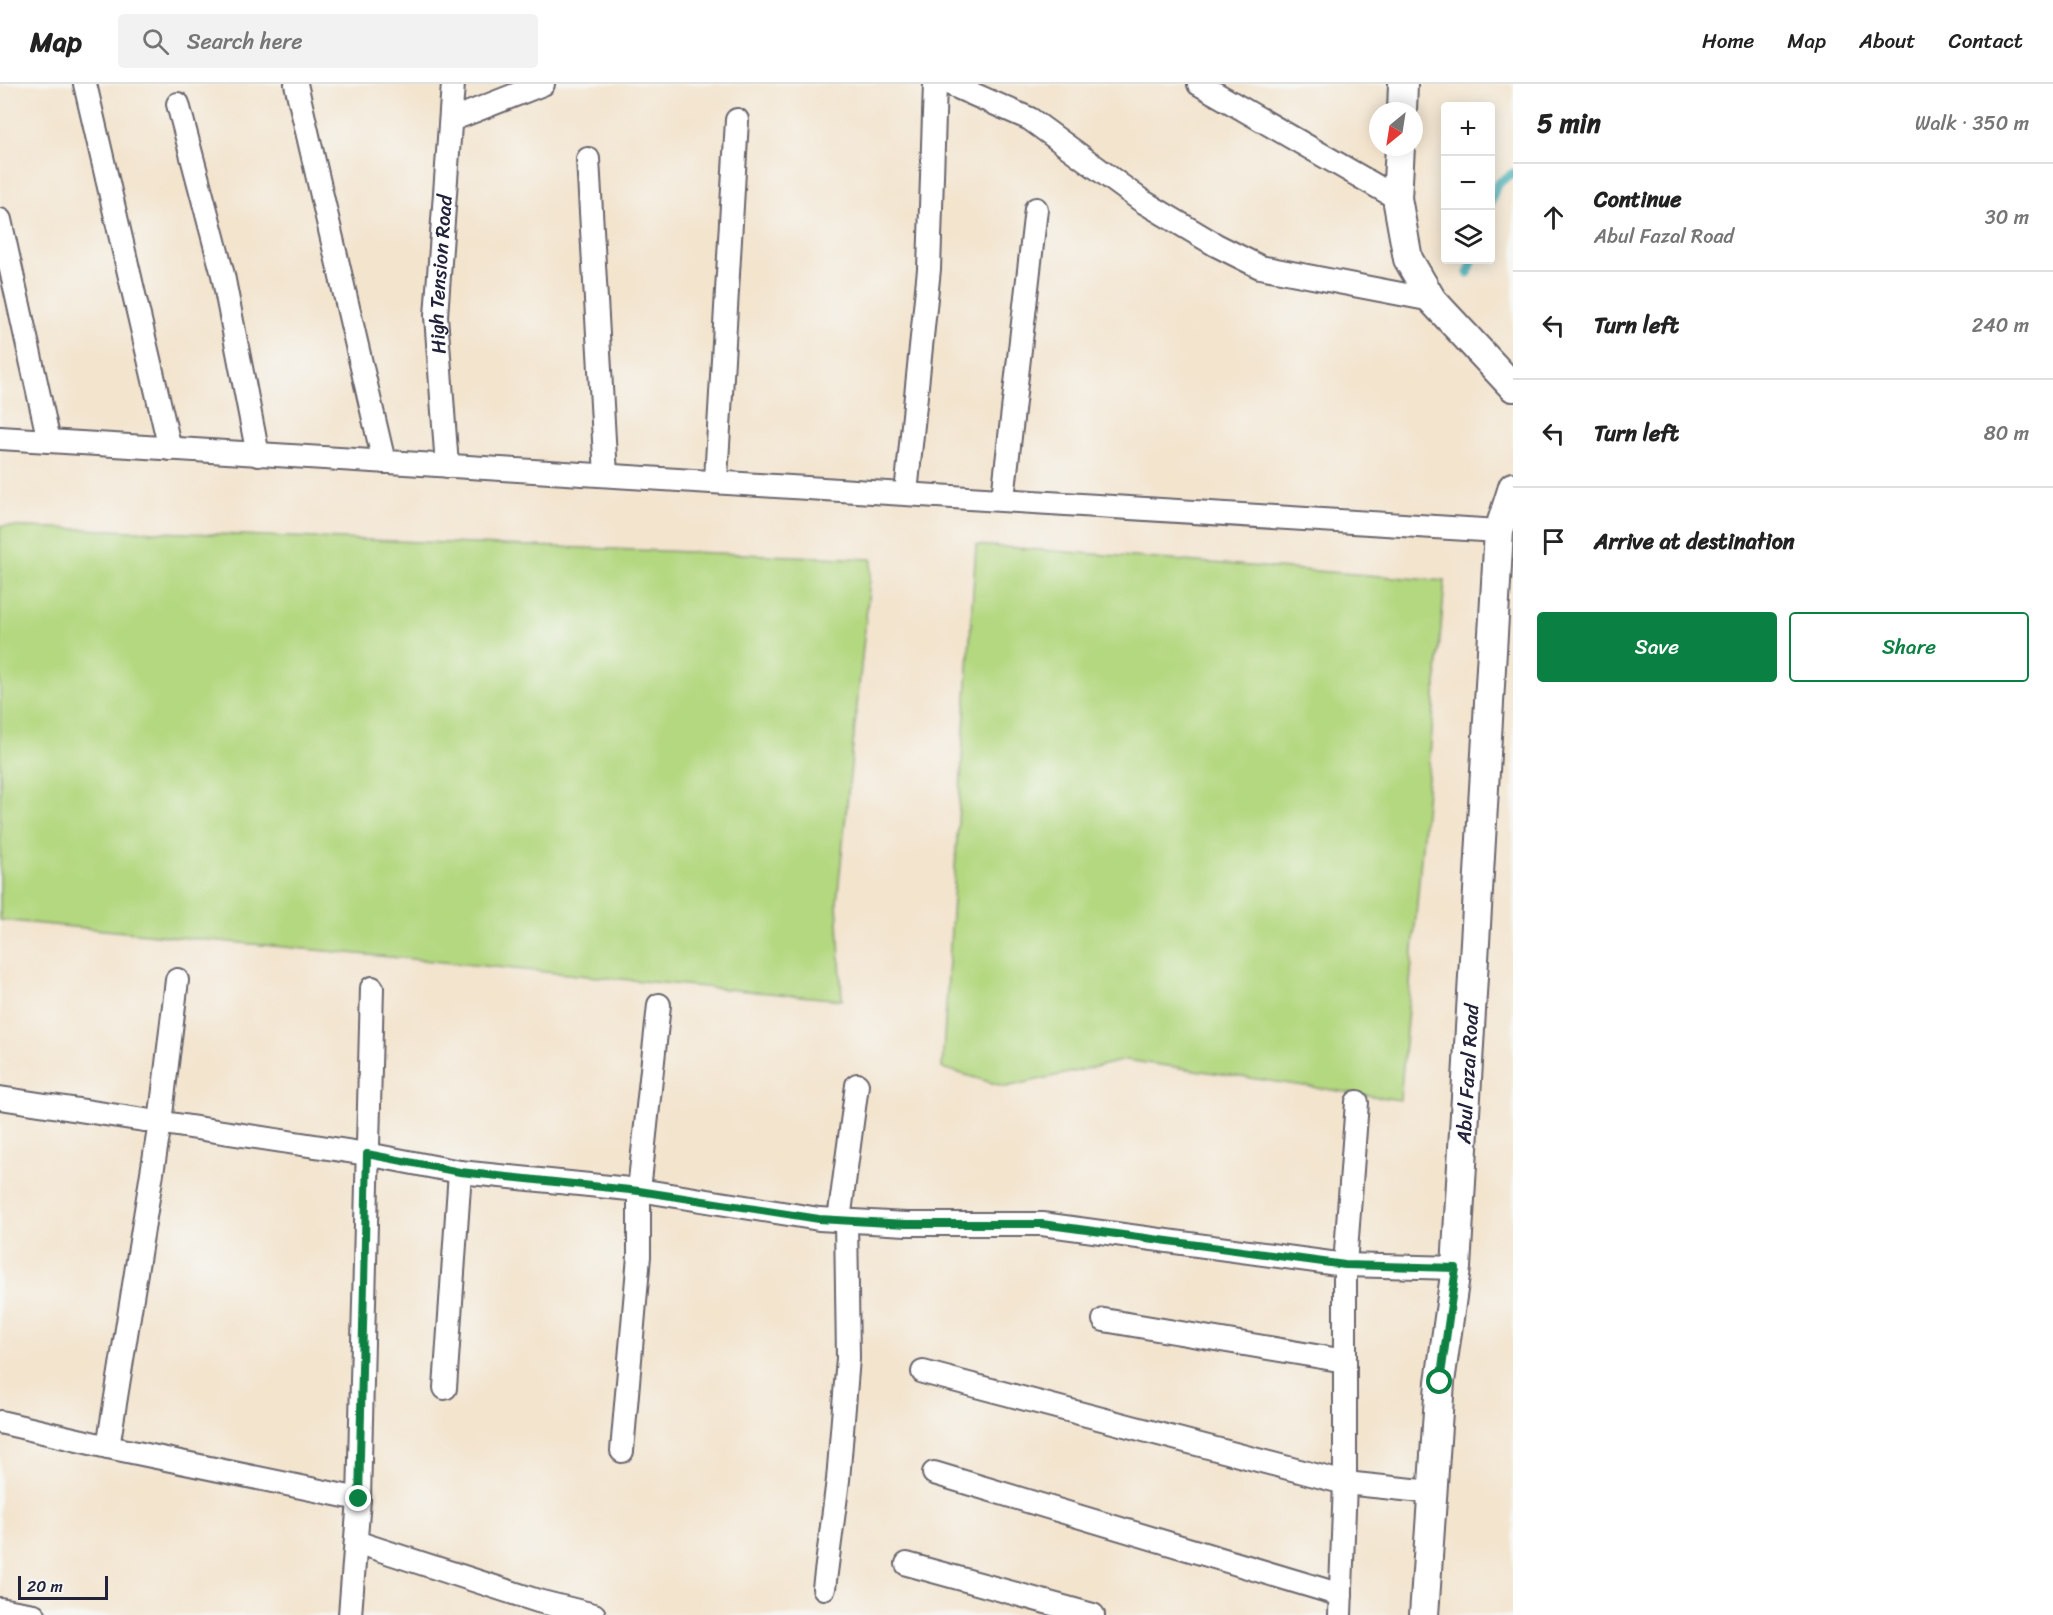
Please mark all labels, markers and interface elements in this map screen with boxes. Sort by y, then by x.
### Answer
search box [118,14,538,68]
text: Map [30,17,82,66]
text: Search here [187,22,303,61]
text: Home [1702,22,1754,60]
text: Map [1787,22,1826,60]
text: About [1859,22,1916,60]
text: Contact [1949,22,2023,60]
icon: search [139,25,172,58]
text: 5 min [1537,100,1601,146]
north arrow [1369,102,1423,156]
map controls [1441,102,1495,264]
button: + [1441,102,1495,156]
text: Walk · 350 m [1915,106,2029,141]
button: − [1441,156,1495,210]
text: Continue [1594,180,1682,219]
street label: High Tension Road [419,192,463,355]
text: 30 m [1985,200,2029,235]
icon: ahead [1537,201,1570,234]
button: layers [1441,210,1495,264]
text: Abul Fazal Road [1594,219,1734,254]
text: Turn left [1594,306,1679,345]
text: 240 m [1972,308,2029,343]
icon: left [1537,309,1570,342]
text: Turn left [1594,414,1679,453]
text: 80 m [1984,416,2029,451]
icon: left [1537,417,1570,450]
text: Arrive at destination [1594,522,1795,561]
icon: arrive [1537,525,1570,558]
button: Save [1537,612,1777,682]
button: Share [1789,612,2029,682]
street label: Abul Fazal Road [1446,1002,1489,1146]
route start [1426,1368,1452,1394]
route end [345,1485,371,1511]
text: 20 m [27,1572,63,1601]
scale bar [18,1573,108,1600]

